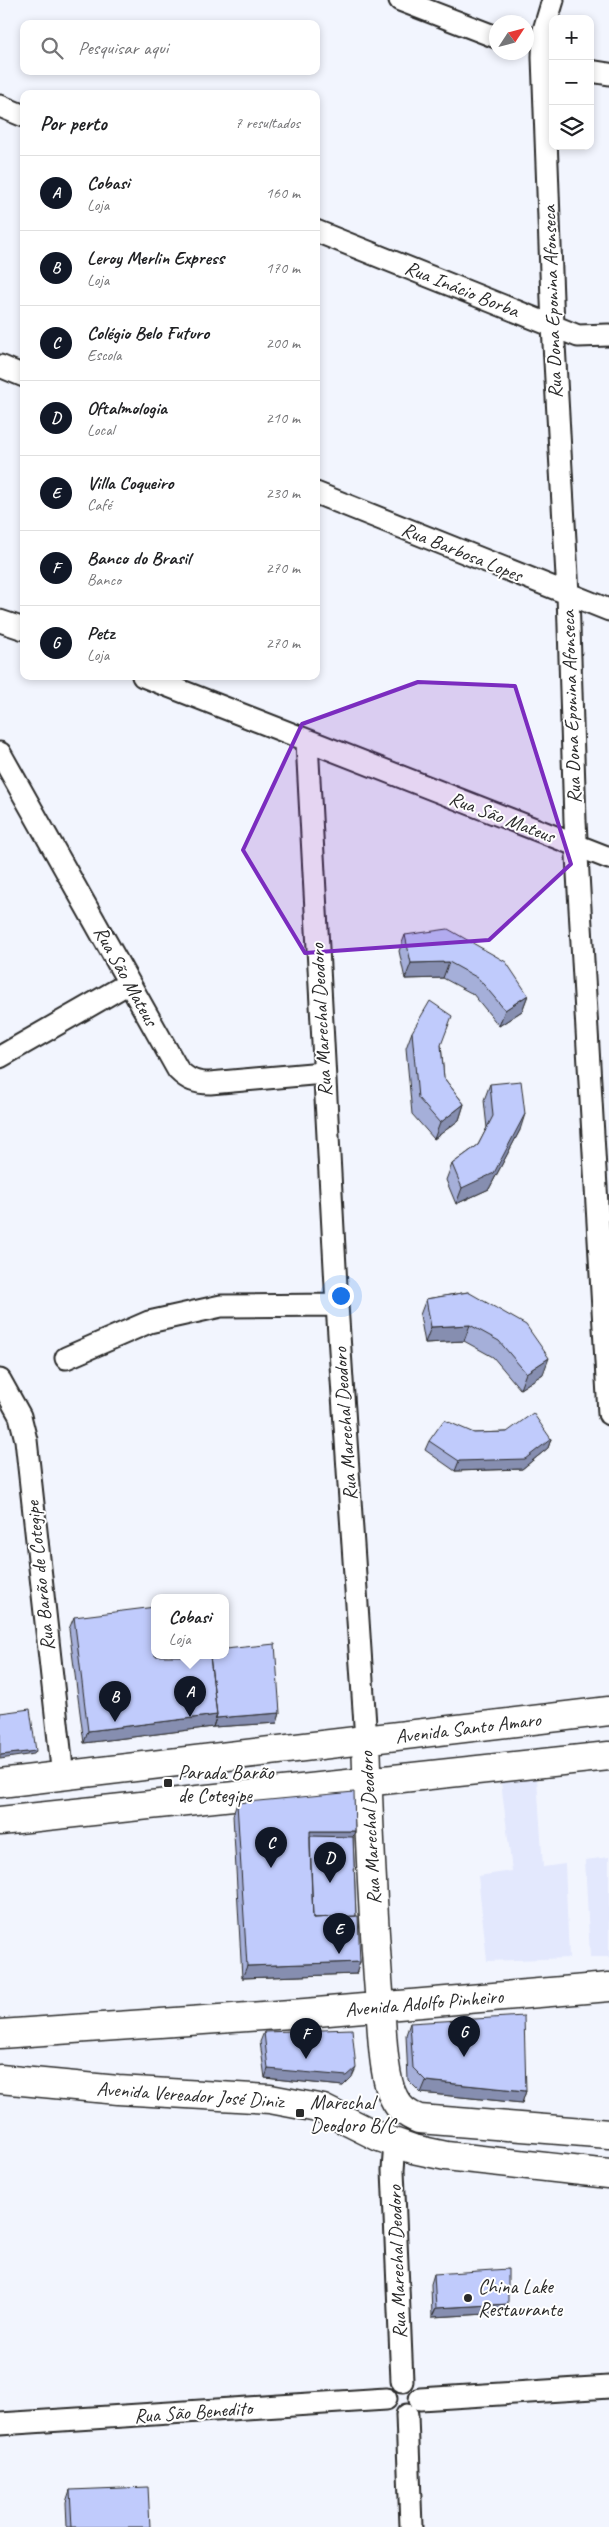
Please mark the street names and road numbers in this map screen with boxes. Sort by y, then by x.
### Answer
street label: Rua Dona Eponina Afonseca [536,204,568,399]
street label: Rua Inácio Borba [401,255,524,324]
street label: Rua Barbosa Lopes [398,516,528,588]
street label: Rua Dona Eponina Afonseca [555,609,587,804]
street label: Rua São Mateus [446,786,560,849]
street label: Rua São Mateus [88,922,165,1032]
street label: Rua Marechal Deodoro [304,942,337,1097]
street label: Rua Marechal Deodoro [327,1346,363,1501]
street label: Rua Barão de Cotegipe [20,1498,60,1652]
street label: Avenida Santo Amaro [394,1707,543,1749]
street label: Rua Marechal Deodoro [353,1750,386,1905]
street label: Avenida Adolfo Pinheiro [344,1984,505,2022]
street label: Avenida Vereador José Diniz [96,2076,286,2114]
street label: Rua Marechal Deodoro [382,2184,412,2339]
street label: Rua São Benedito [133,2395,255,2429]

